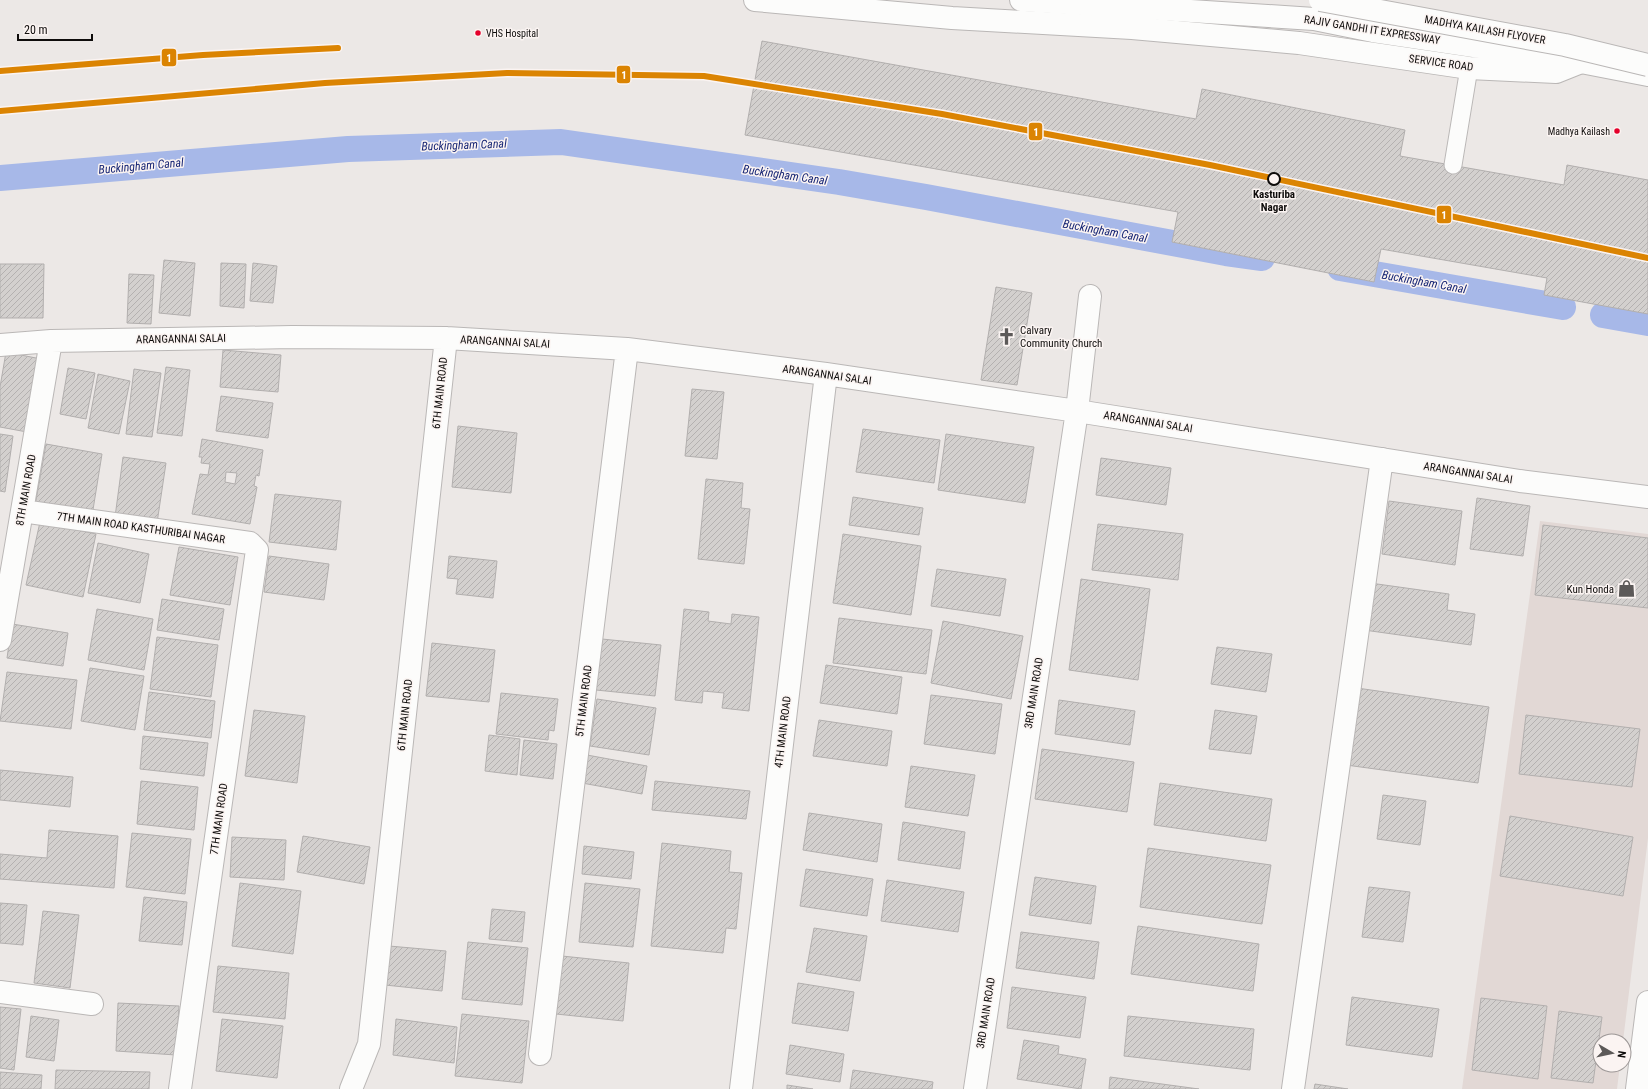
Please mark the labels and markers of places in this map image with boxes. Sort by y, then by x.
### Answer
marker: VHS Hospital [473,28,483,38]
place label: VHS Hospital [486,28,538,39]
place label: Madhya Kailash [1548,126,1610,137]
marker: Madhya Kailash [1612,126,1622,136]
marker: Kasturiba Nagar [1267,172,1281,186]
place label: Kasturiba Nagar [1253,188,1295,214]
place label: Calvary Community Church [1020,324,1102,350]
church icon: Calvary Community Church [997,326,1017,346]
shop icon: Kun Honda [1617,579,1637,599]
place label: Kun Honda [1567,583,1614,596]

